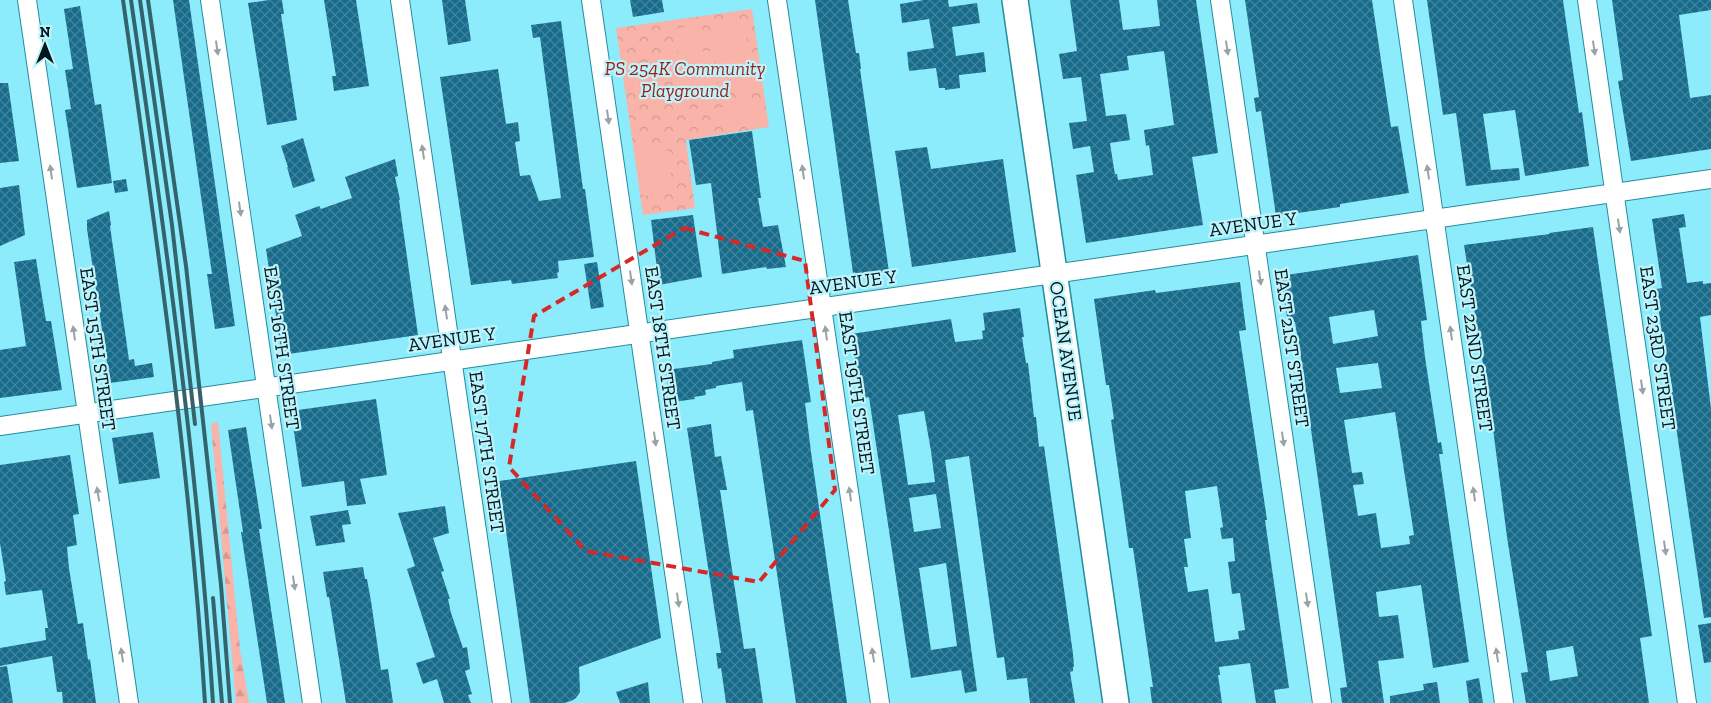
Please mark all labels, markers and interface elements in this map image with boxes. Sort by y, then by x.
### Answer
north arrow [20,20,70,70]
text: N [40,24,51,41]
one-way arrow [213,41,221,57]
one-way arrow [1223,41,1231,57]
one-way arrow [1590,41,1598,57]
park label: PS 254K Community Playground [605,57,766,102]
one-way arrow [604,110,612,126]
one-way arrow [418,143,426,159]
one-way arrow [47,164,55,180]
one-way arrow [798,164,806,180]
one-way arrow [1424,164,1432,180]
one-way arrow [237,201,245,217]
street label: AVENUE Y [1208,206,1299,242]
one-way arrow [1616,219,1624,235]
street label: EAST 22ND STREET [1452,263,1498,433]
street label: AVENUE Y [808,264,899,300]
street label: EAST 23RD STREET [1635,264,1681,432]
street label: EAST 16TH STREET [259,265,305,431]
street label: EAST 18TH STREET [640,265,686,432]
street label: EAST 15TH STREET [75,266,121,432]
street label: EAST 21ST STREET [1269,267,1315,429]
one-way arrow [628,271,636,287]
one-way arrow [1256,271,1264,287]
street label: OCEAN AVENUE [1045,280,1087,422]
one-way arrow [441,304,449,320]
street label: EAST 19TH STREET [834,310,880,476]
street label: AVENUE Y [407,321,498,357]
one-way arrow [70,325,78,341]
one-way arrow [822,325,830,341]
one-way arrow [1447,325,1455,341]
street label: EAST 17TH STREET [464,369,510,535]
one-way arrow [1639,380,1647,396]
one-way arrow [267,414,275,430]
one-way arrow [651,431,659,447]
one-way arrow [1280,432,1288,448]
one-way arrow [94,486,102,502]
one-way arrow [846,486,854,502]
one-way arrow [1470,486,1478,502]
one-way arrow [1661,541,1669,557]
one-way arrow [291,575,299,591]
one-way arrow [674,592,682,608]
one-way arrow [1303,592,1311,608]
one-way arrow [117,646,125,662]
one-way arrow [869,646,877,662]
one-way arrow [1493,646,1501,662]

